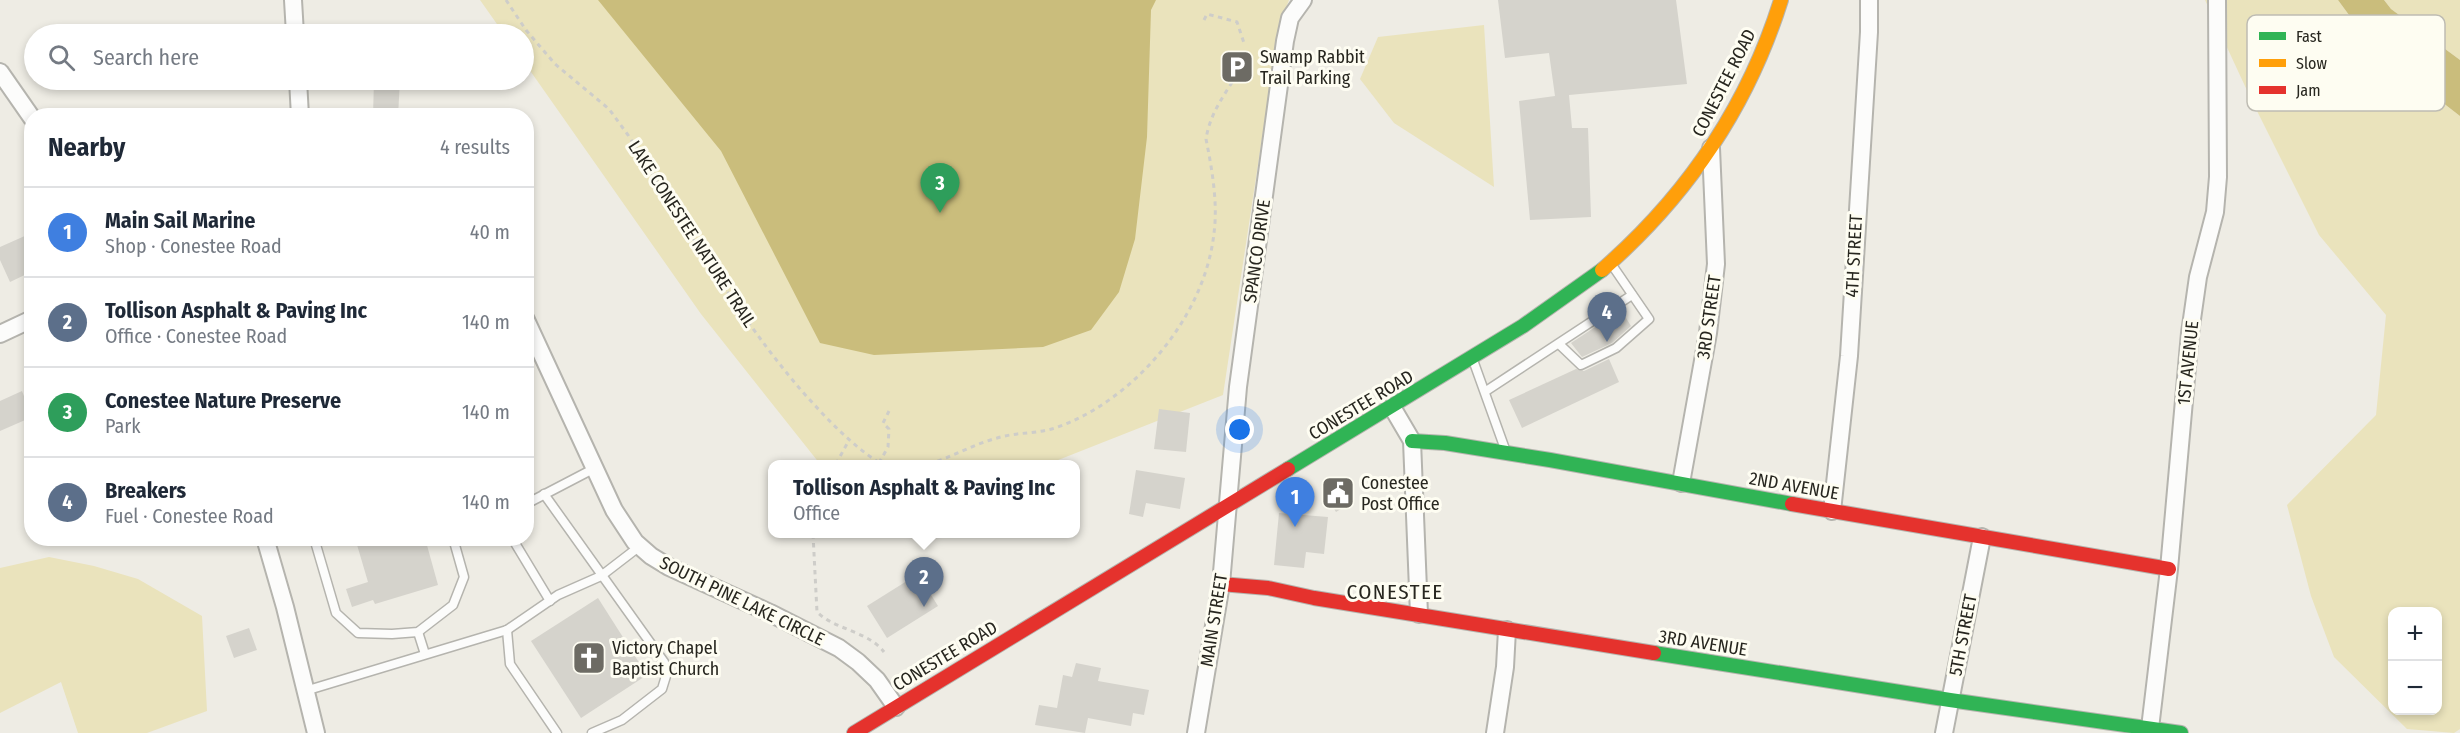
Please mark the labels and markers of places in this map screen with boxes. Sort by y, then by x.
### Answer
place label: Swamp Rabbit Trail Parking [1260,46,1365,89]
parking icon: Swamp Rabbit Trail Parking [1219,49,1255,85]
pin: 3 [920,164,960,213]
pin: 4 [1588,292,1626,342]
place label: Conestee Post Office [1361,472,1440,515]
public building icon: Conestee Post Office [1320,475,1356,511]
pin: 1 [1276,478,1314,527]
pin: 2 [904,558,944,607]
place label: Victory Chapel Baptist Church [612,637,719,680]
church icon: Victory Chapel Baptist Church [571,640,607,676]

